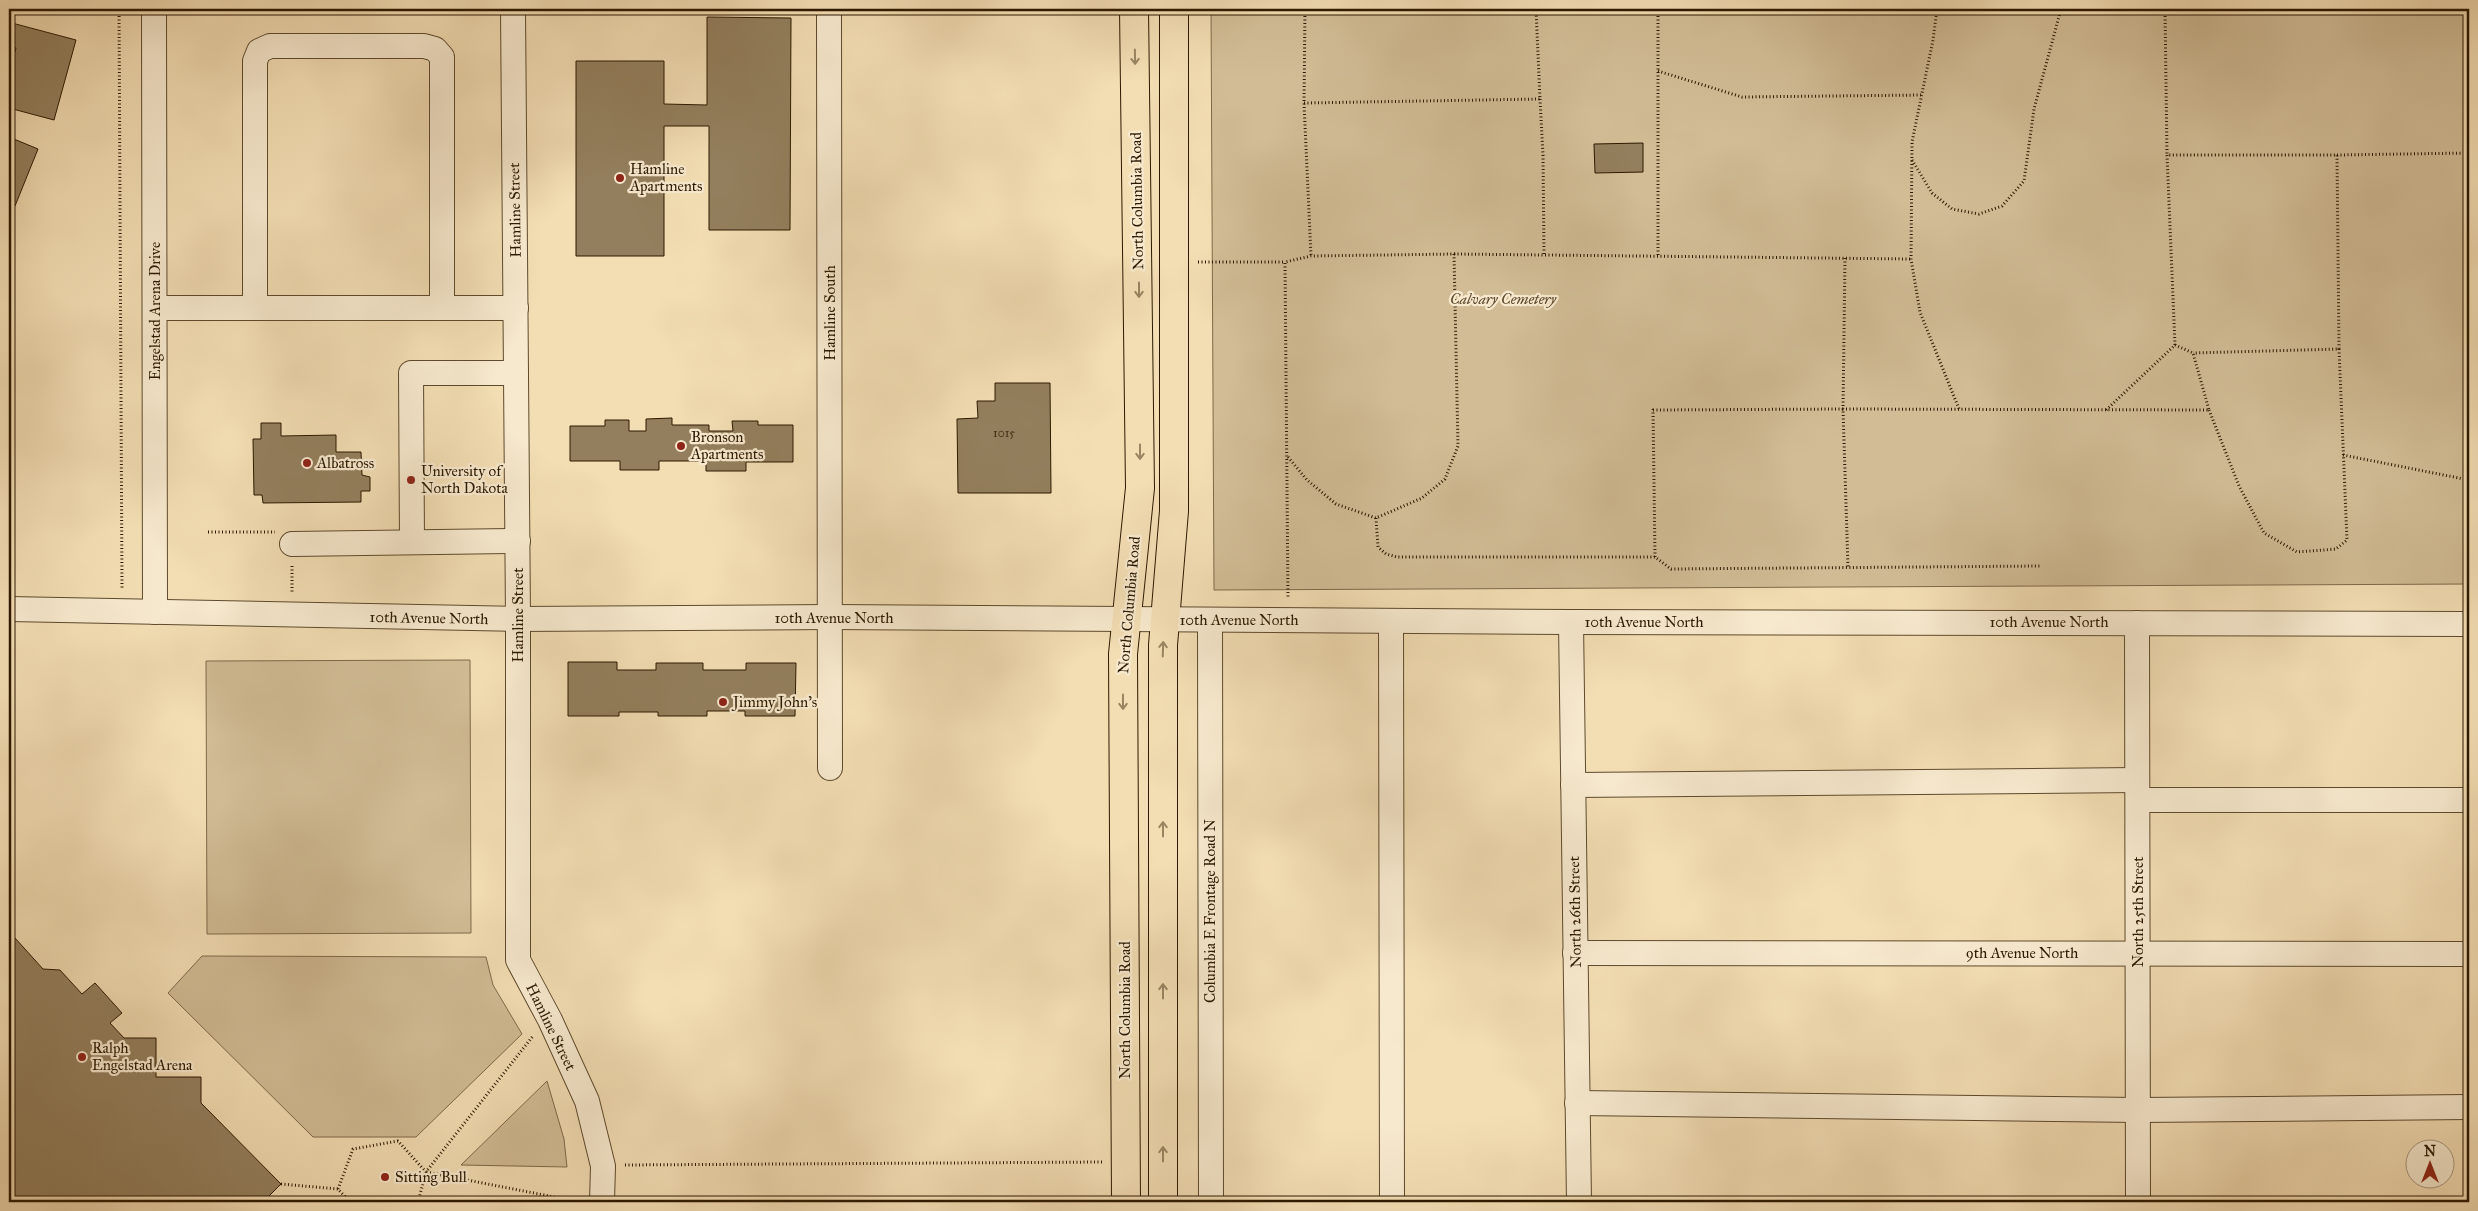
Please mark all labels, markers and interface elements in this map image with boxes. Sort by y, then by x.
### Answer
one-way arrow [1130,49,1140,65]
street label: North Columbia Road [1127,131,1147,270]
place label: Hamline Apartments [629,160,703,195]
street label: Hamline Street [505,162,525,258]
marker: Hamline Apartments [614,172,626,184]
street label: Engelstad Arena Drive [146,242,164,380]
street label: Hamline South [821,265,839,361]
one-way arrow [1134,282,1144,298]
park label: Calvary Cemetery [1450,290,1557,308]
house number: 1015 [993,426,1015,440]
place label: Bronson Apartments [690,428,764,463]
marker: Bronson Apartments [675,440,687,452]
one-way arrow [1135,444,1144,460]
place label: Albatross [316,454,374,472]
marker: Albatross [301,457,313,469]
place label: University of North Dakota [421,462,509,497]
marker: University of North Dakota [405,474,417,486]
street label: North Columbia Road [1114,535,1144,674]
street label: Hamline Street [509,567,527,662]
street label: 10th Avenue North [369,608,489,628]
street label: 10th Avenue North [774,609,894,627]
street label: 10th Avenue North [1179,611,1299,629]
street label: 10th Avenue North [1584,613,1704,631]
street label: 10th Avenue North [1989,613,2109,631]
one-way arrow [1158,641,1168,657]
place label: Jimmy John's [731,693,817,712]
one-way arrow [1118,693,1128,709]
marker: Jimmy John's [717,696,729,708]
street label: Columbia E Frontage Road N [1201,819,1219,1003]
one-way arrow [1158,821,1168,837]
street label: North 26th Street [1565,855,1585,968]
street label: North 25th Street [2129,856,2147,967]
street label: North Columbia Road [1116,941,1134,1079]
street label: 9th Avenue North [1966,944,2079,962]
street label: Hamline Street [522,980,580,1074]
one-way arrow [1158,983,1168,1000]
place label: Ralph Engelstad Arena [92,1039,193,1074]
marker: Ralph Engelstad Arena [76,1051,88,1063]
north arrow [2406,1138,2456,1188]
text: N [2424,1143,2436,1160]
one-way arrow [1158,1146,1168,1162]
place label: Sitting Bull [395,1168,468,1186]
marker: Sitting Bull [379,1171,391,1183]

